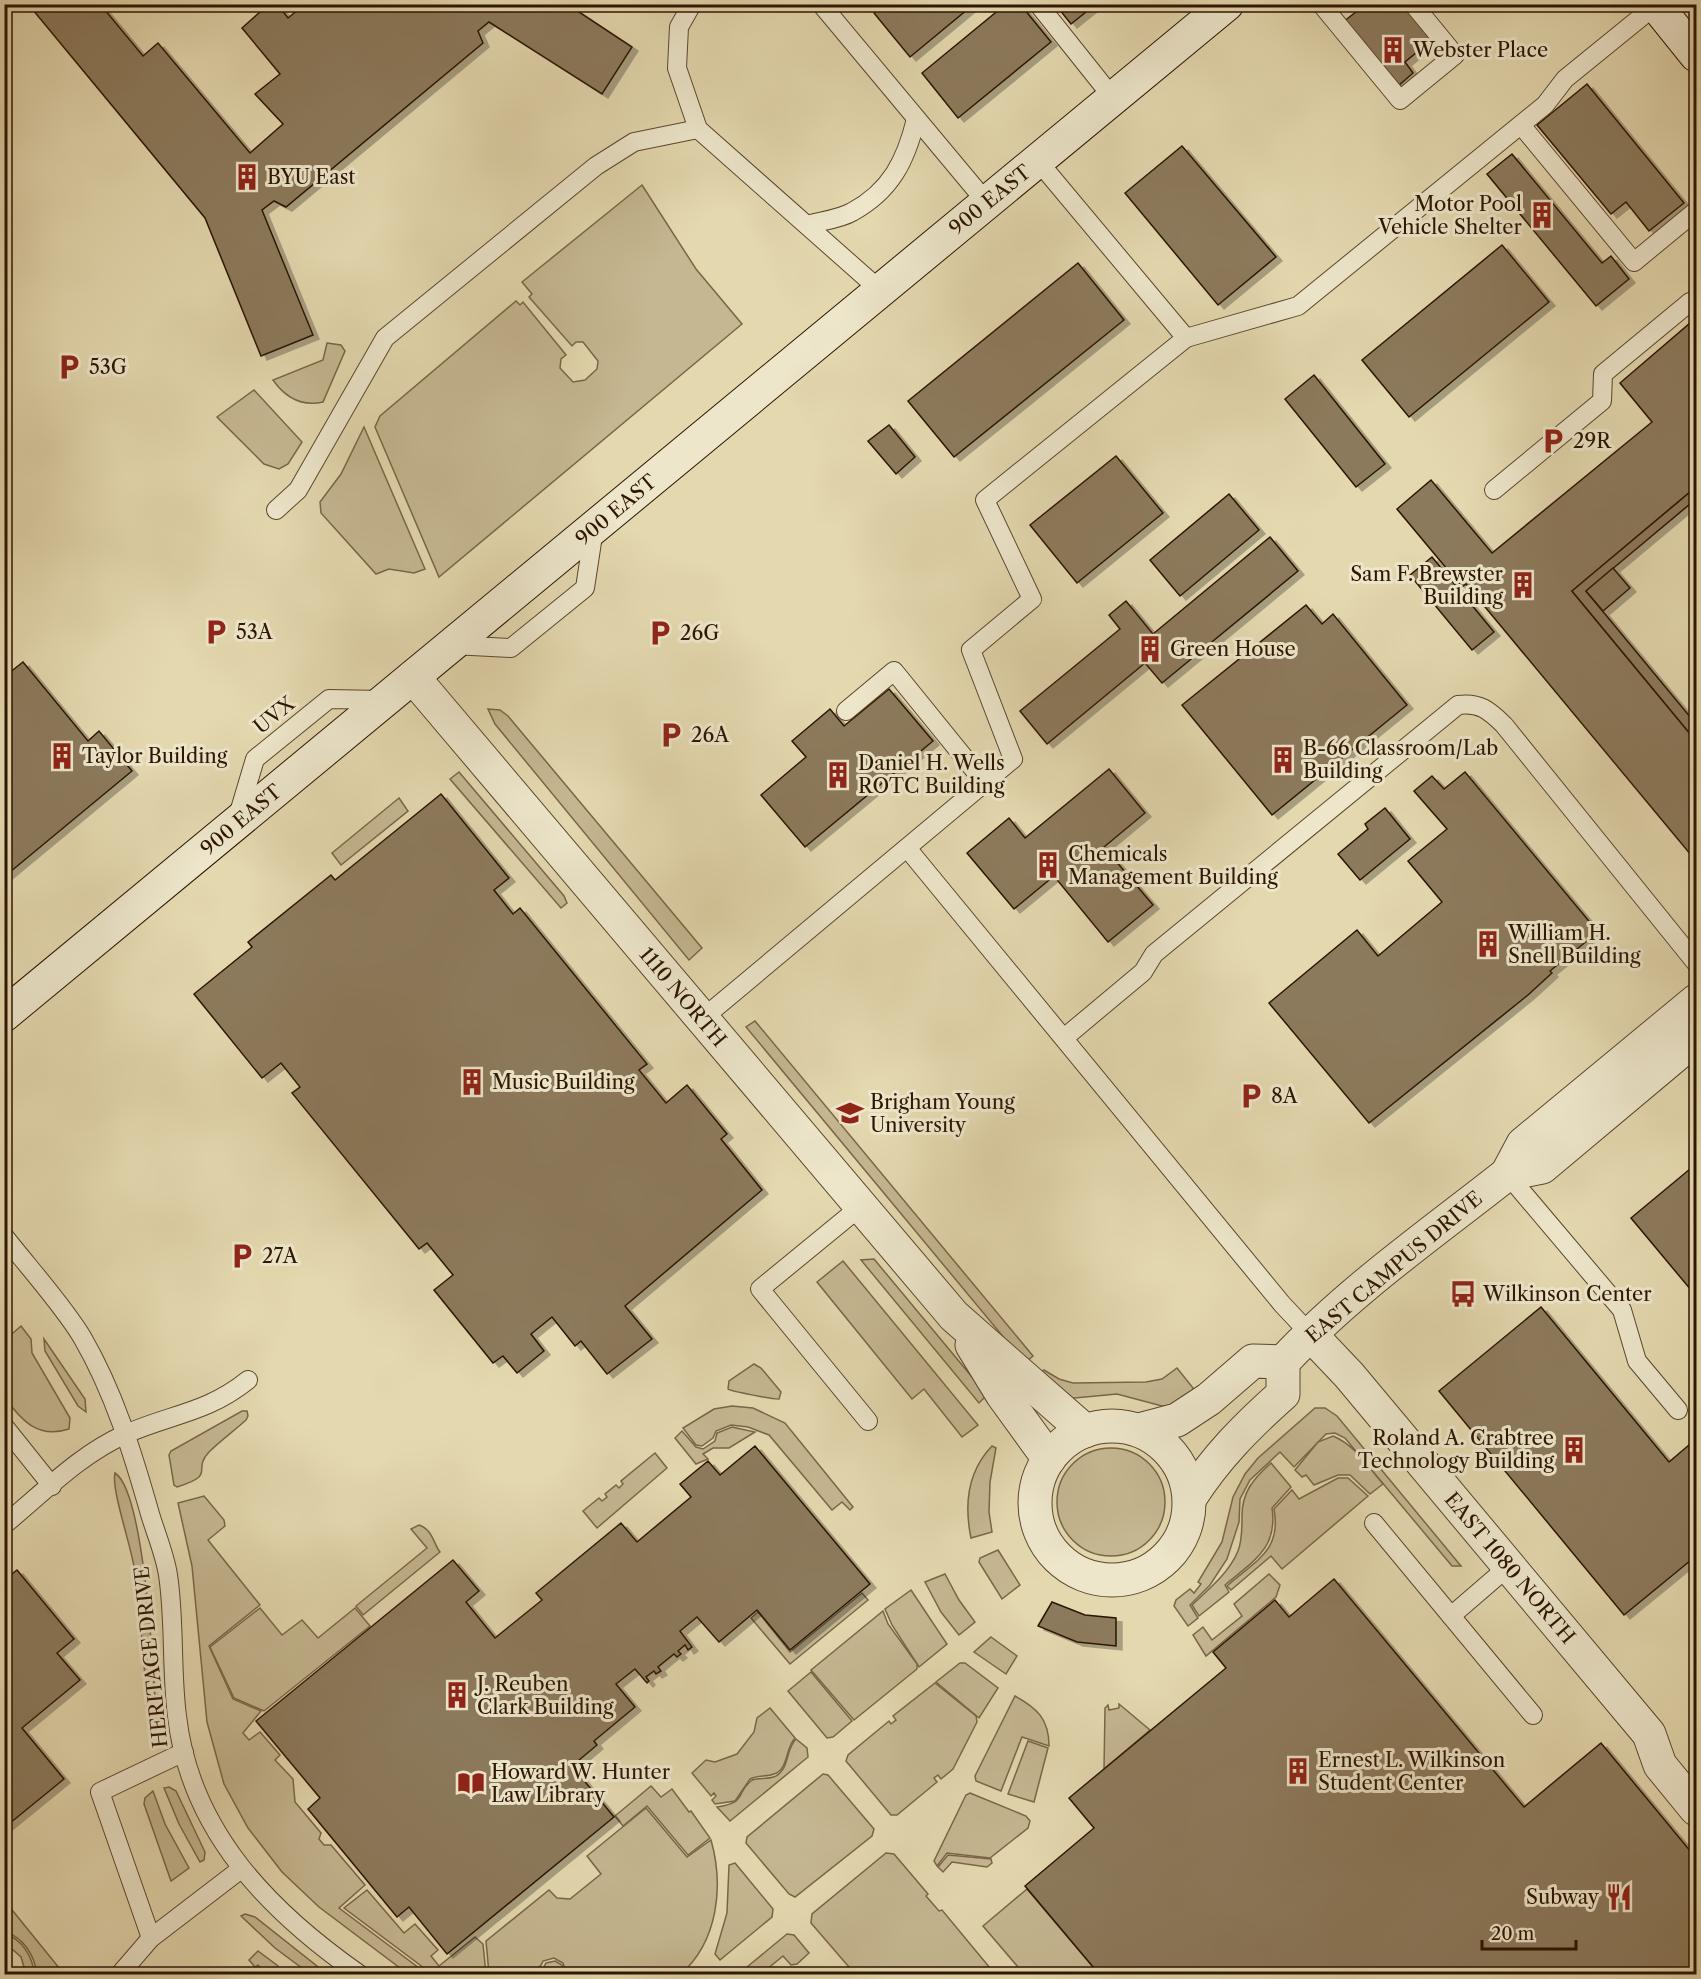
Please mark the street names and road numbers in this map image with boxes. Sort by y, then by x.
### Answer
street label: 900 EAST [944,160,1036,240]
street label: 900 EAST [571,469,661,551]
street label: UVX [249,691,299,739]
street label: 900 EAST [196,779,286,861]
street label: 1110 NORTH [634,942,732,1052]
street label: EAST CAMPUS DRIVE [1301,1186,1487,1348]
street label: EAST 1080 NORTH [1440,1487,1580,1649]
street label: HERITAGE DRIVE [130,1565,172,1749]

